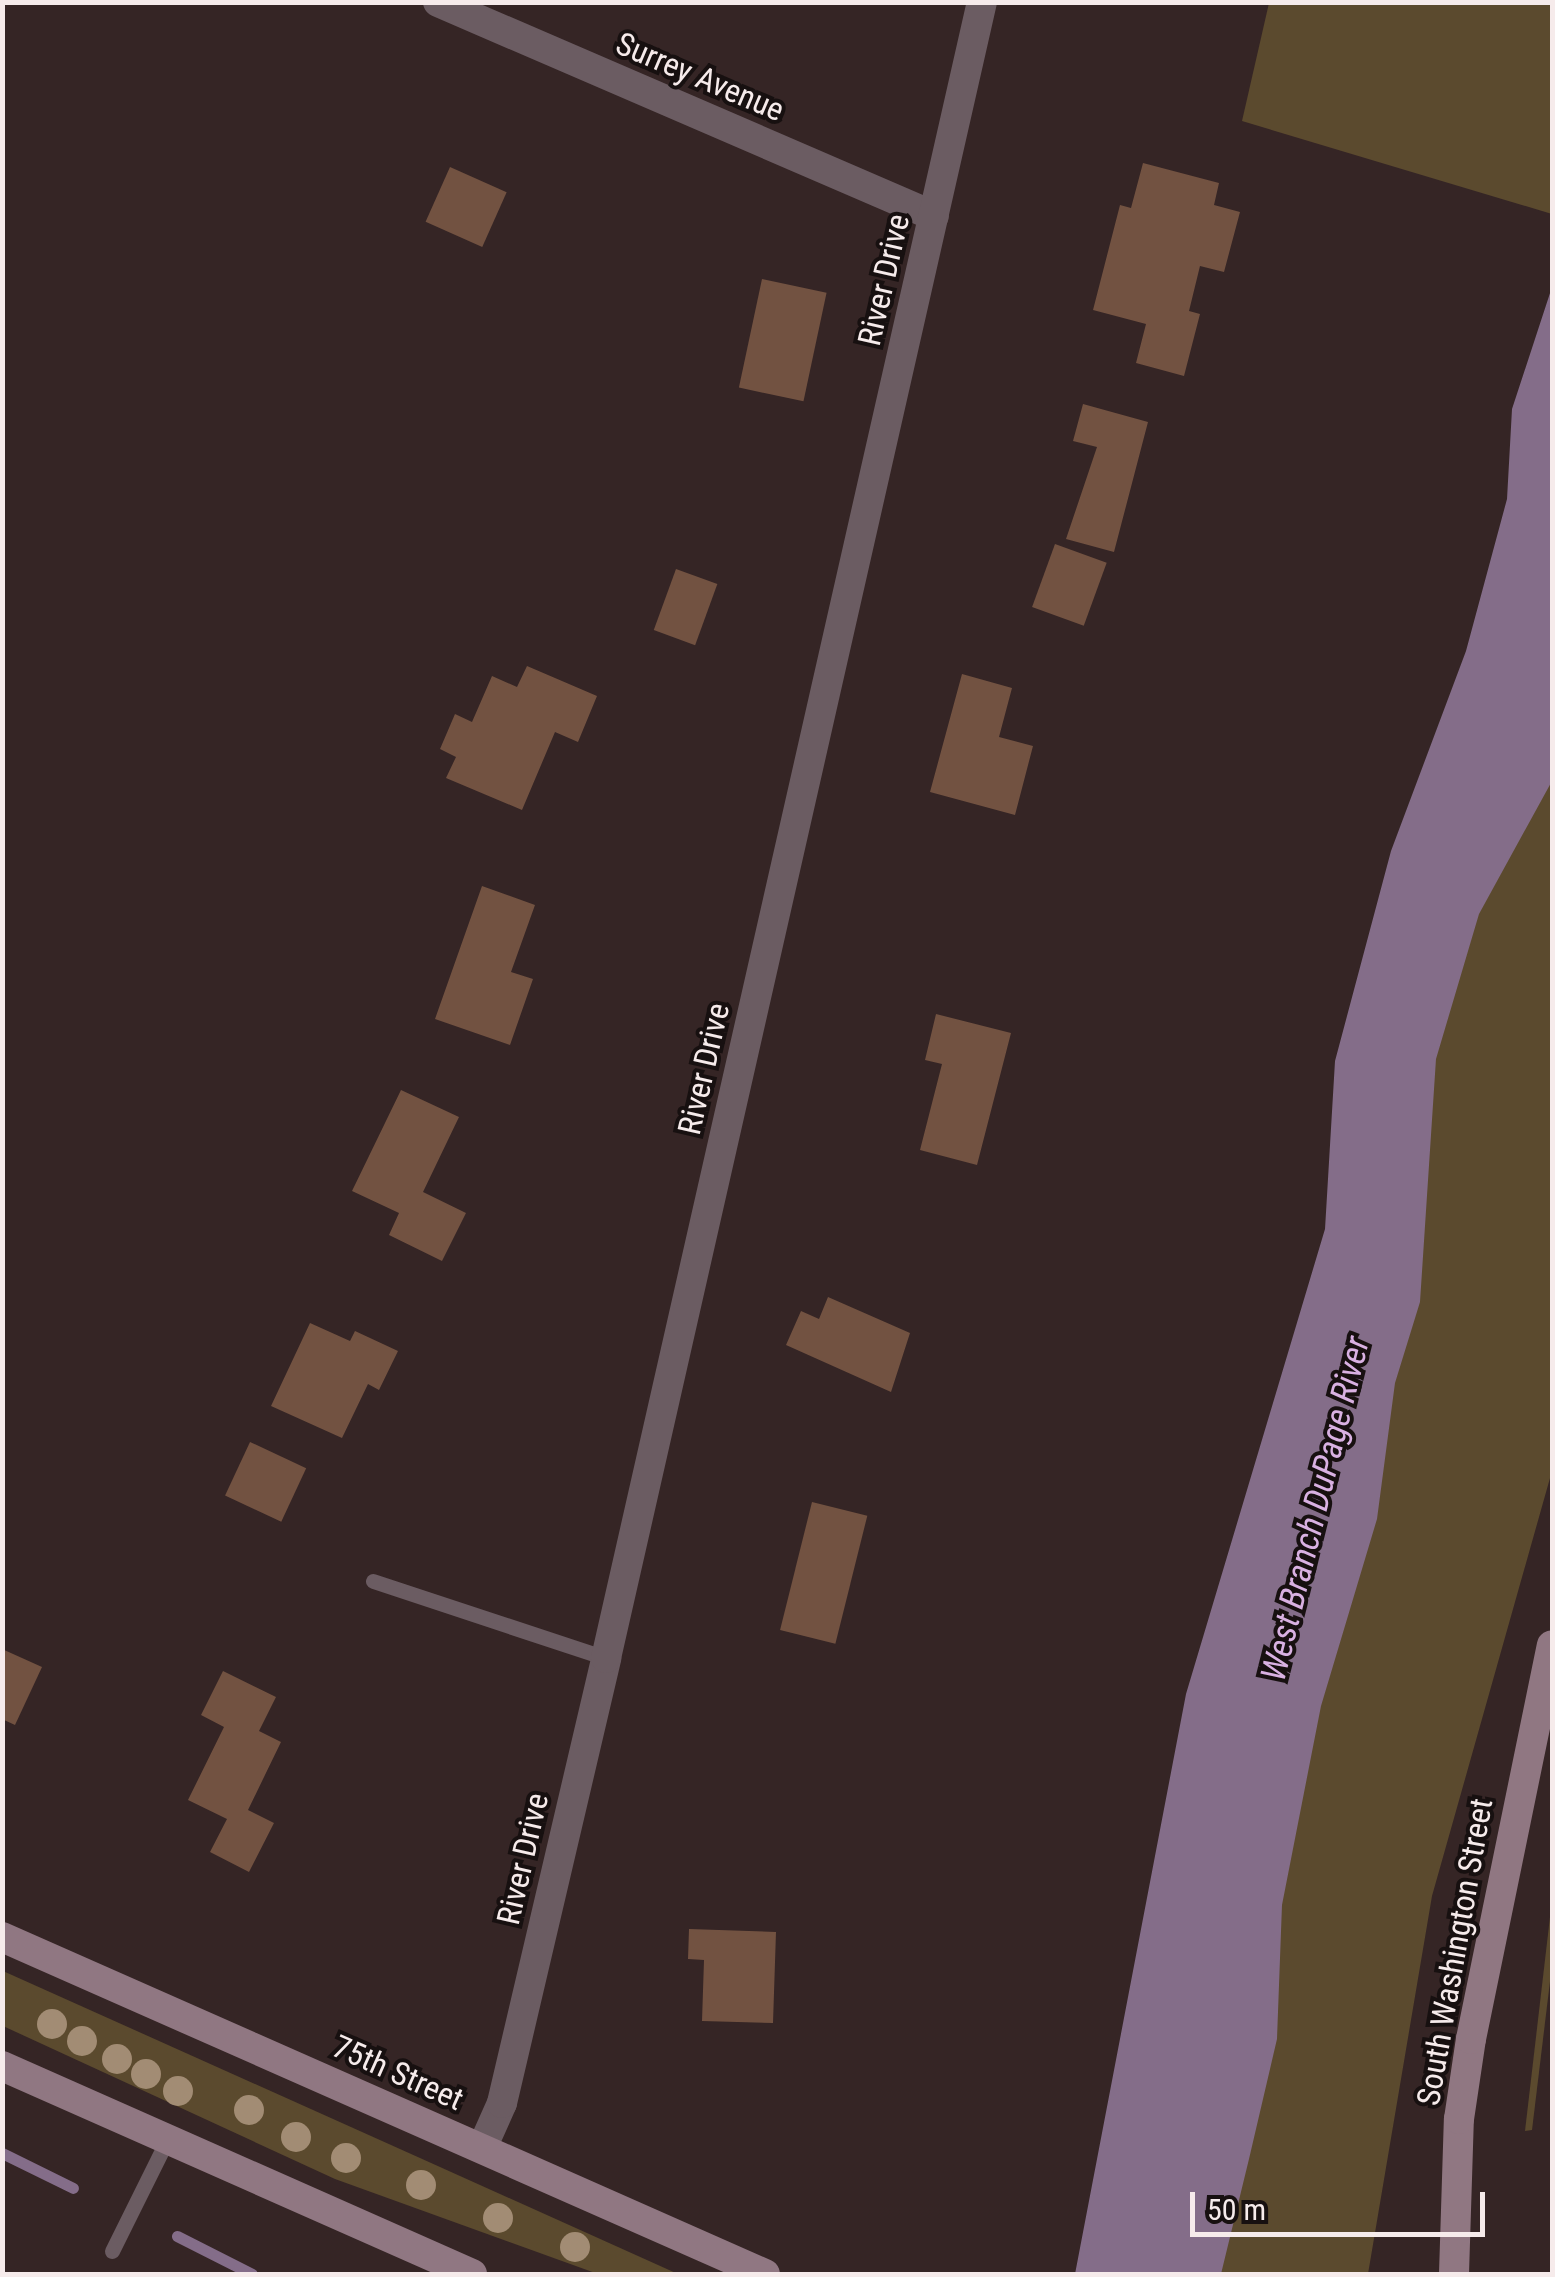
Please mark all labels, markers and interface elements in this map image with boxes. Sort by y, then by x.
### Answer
street label: Surrey Avenue [610,24,790,130]
street label: River Drive [850,211,918,349]
street label: River Drive [670,1000,738,1138]
water label: West Branch DuPage River [1253,1333,1379,1685]
street label: River Drive [489,1790,557,1928]
street label: South Washington Street [1409,1795,1501,2109]
street label: 75th Street [327,2027,469,2119]
scale bar [1195,2172,1490,2234]
text: 50 m [1207,2192,1266,2227]

